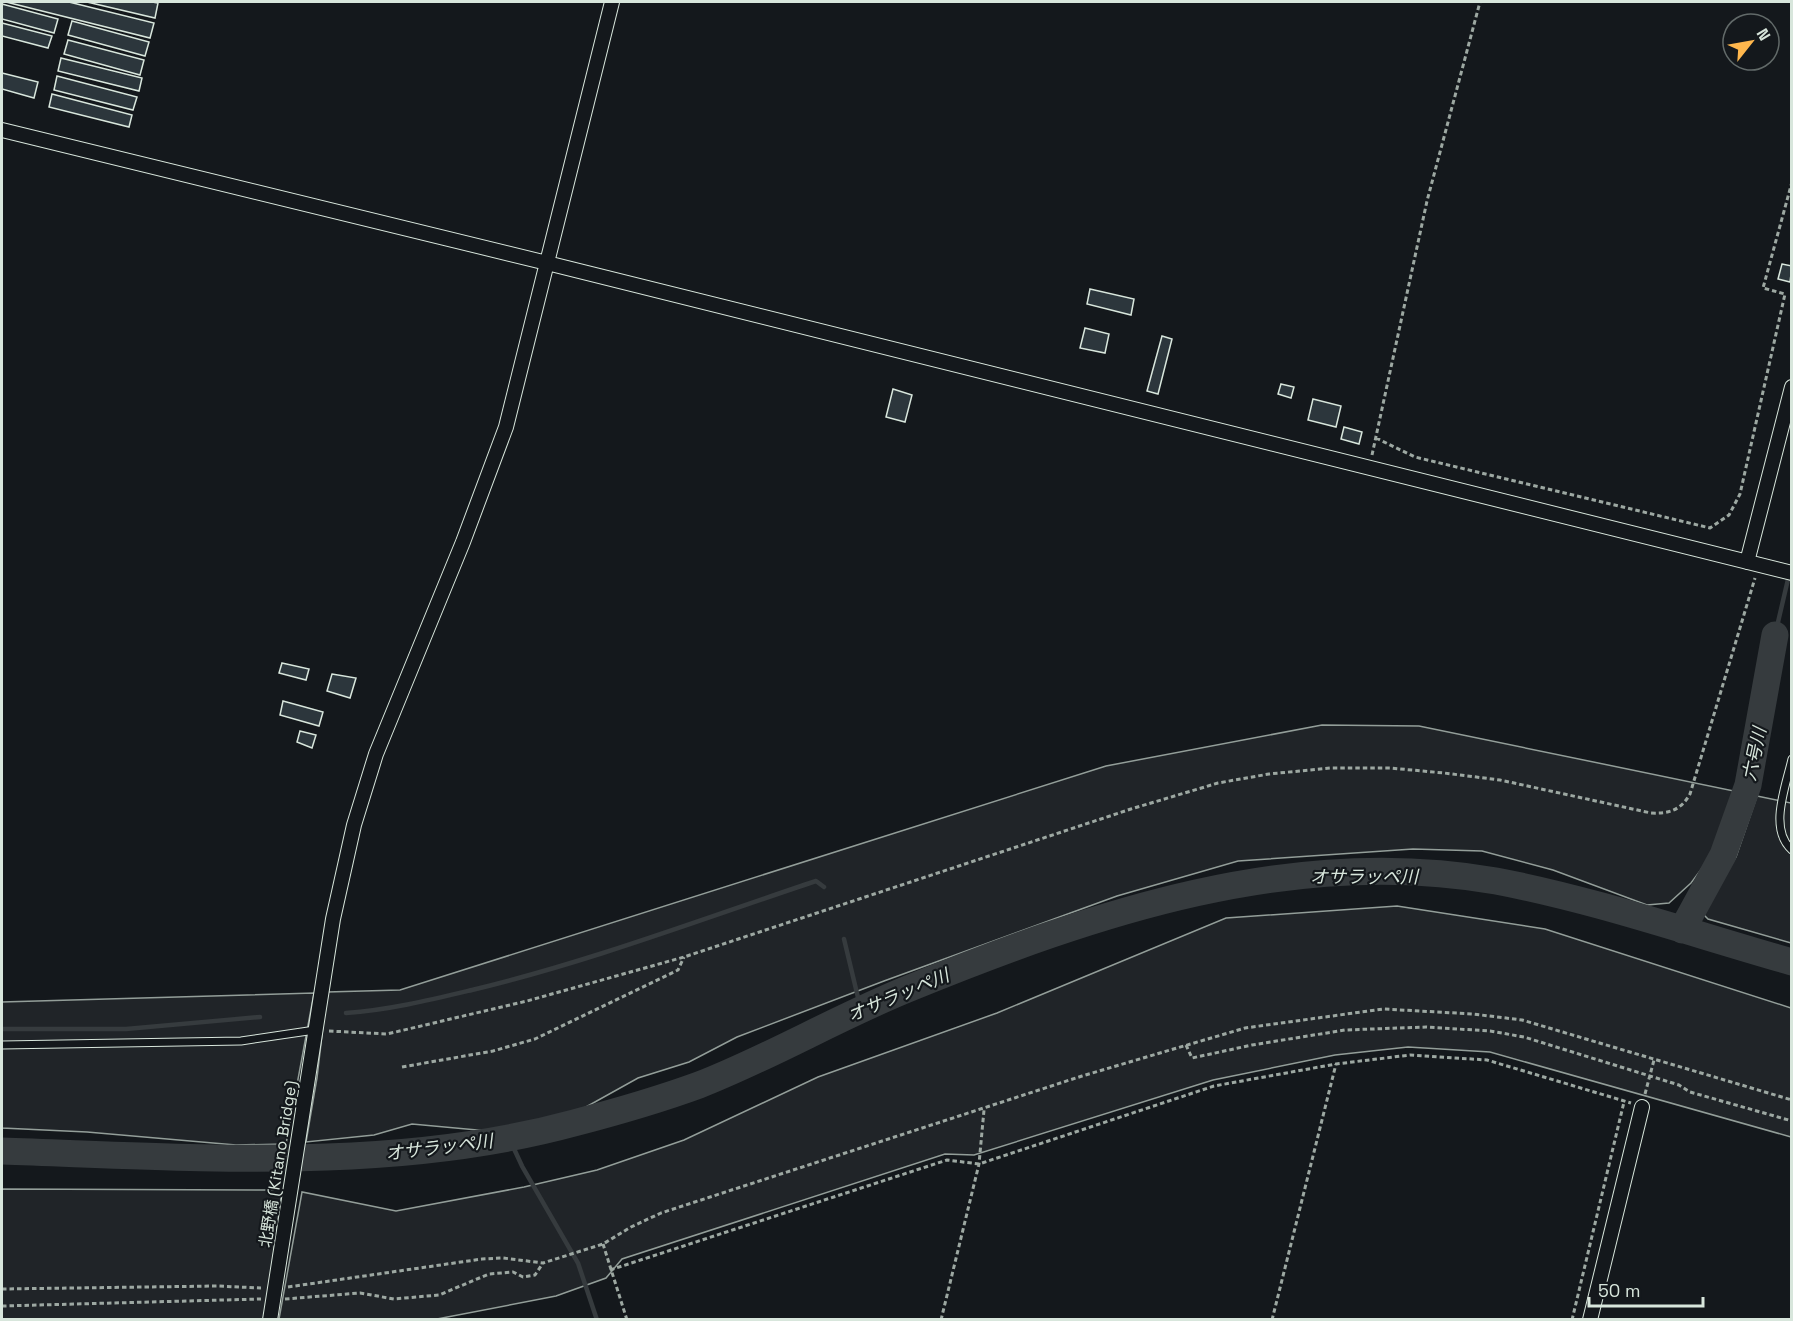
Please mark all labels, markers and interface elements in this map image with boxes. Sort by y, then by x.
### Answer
north arrow [1721,12,1781,72]
text: N [1752,25,1775,45]
water label: 六号川 [1737,723,1771,783]
water label: オサラッペ川 [1310,865,1420,888]
water label: オサラッペ川 [844,963,954,1027]
street label: 北野橋 (Kitano Bridge) [254,1079,302,1249]
water label: オサラッペ川 [384,1129,496,1165]
scale bar [1589,1270,1703,1308]
text: 50 m [1598,1279,1640,1302]

